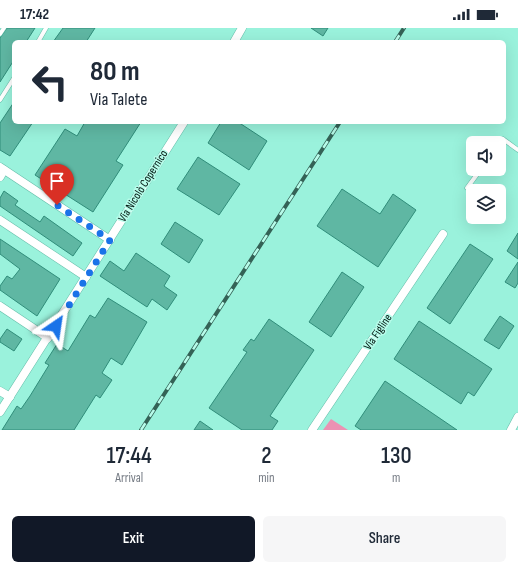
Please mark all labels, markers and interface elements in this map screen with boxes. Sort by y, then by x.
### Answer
text: 17:42 [20,5,49,24]
text: 80 m [90,55,139,88]
icon: left [24,56,76,108]
text: Via Talete [90,89,147,110]
map controls [466,136,506,224]
button: sound [466,136,506,176]
street label: Via Nicolò Copernico [115,147,171,225]
pin [40,164,74,205]
icon: arrive [46,170,68,192]
button: layers [466,184,506,224]
position arrow [35,305,77,347]
street label: Via Figline [360,311,396,353]
text: 17:44 [106,441,152,470]
text: 2 [261,441,272,470]
text: 130 [381,441,412,470]
text: Arrival [115,470,143,486]
text: min [258,470,275,486]
text: m [392,470,400,486]
button: Exit [12,516,255,562]
button: Share [263,516,506,562]

